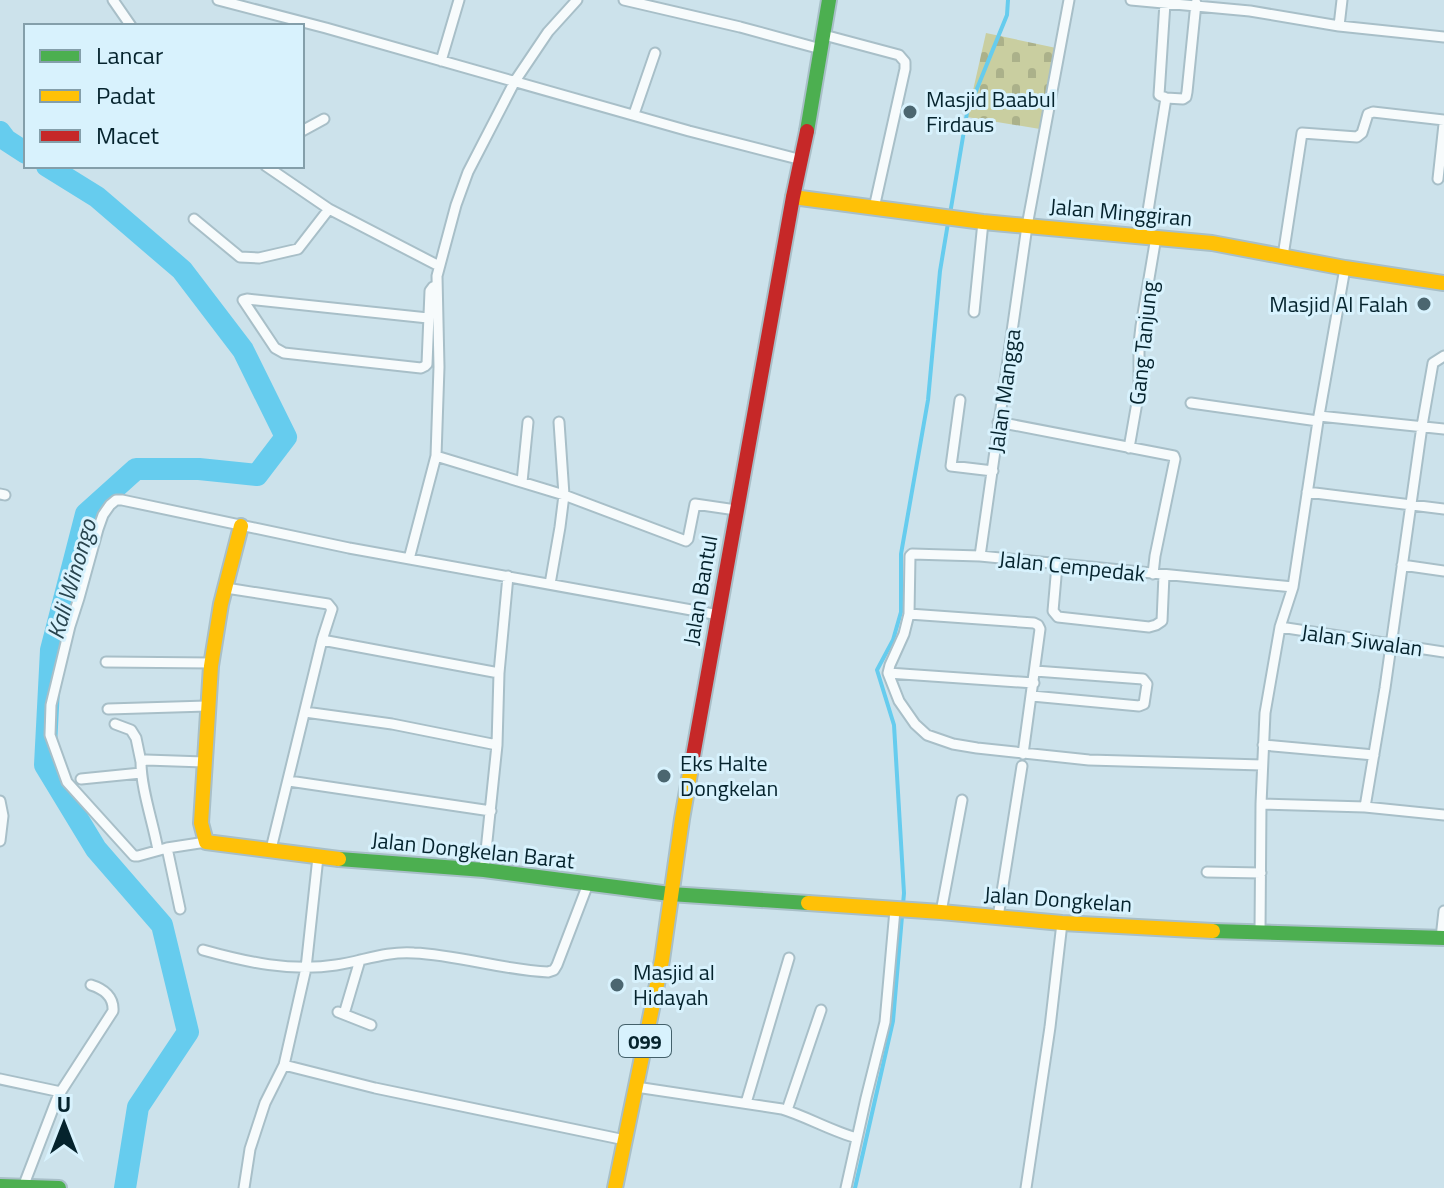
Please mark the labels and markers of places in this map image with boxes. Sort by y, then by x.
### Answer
place label: Masjid Baabul Firdaus [926,82,1056,141]
marker: Masjid Baabul Firdaus [901,103,919,121]
place label: Masjid Al Falah [1269,287,1408,321]
marker: Masjid Al Falah [1415,295,1433,313]
place label: Eks Halte Dongkelan [680,746,778,805]
marker: Eks Halte Dongkelan [655,767,673,785]
place label: Masjid al Hidayah [633,955,715,1014]
marker: Masjid al Hidayah [608,976,626,994]

